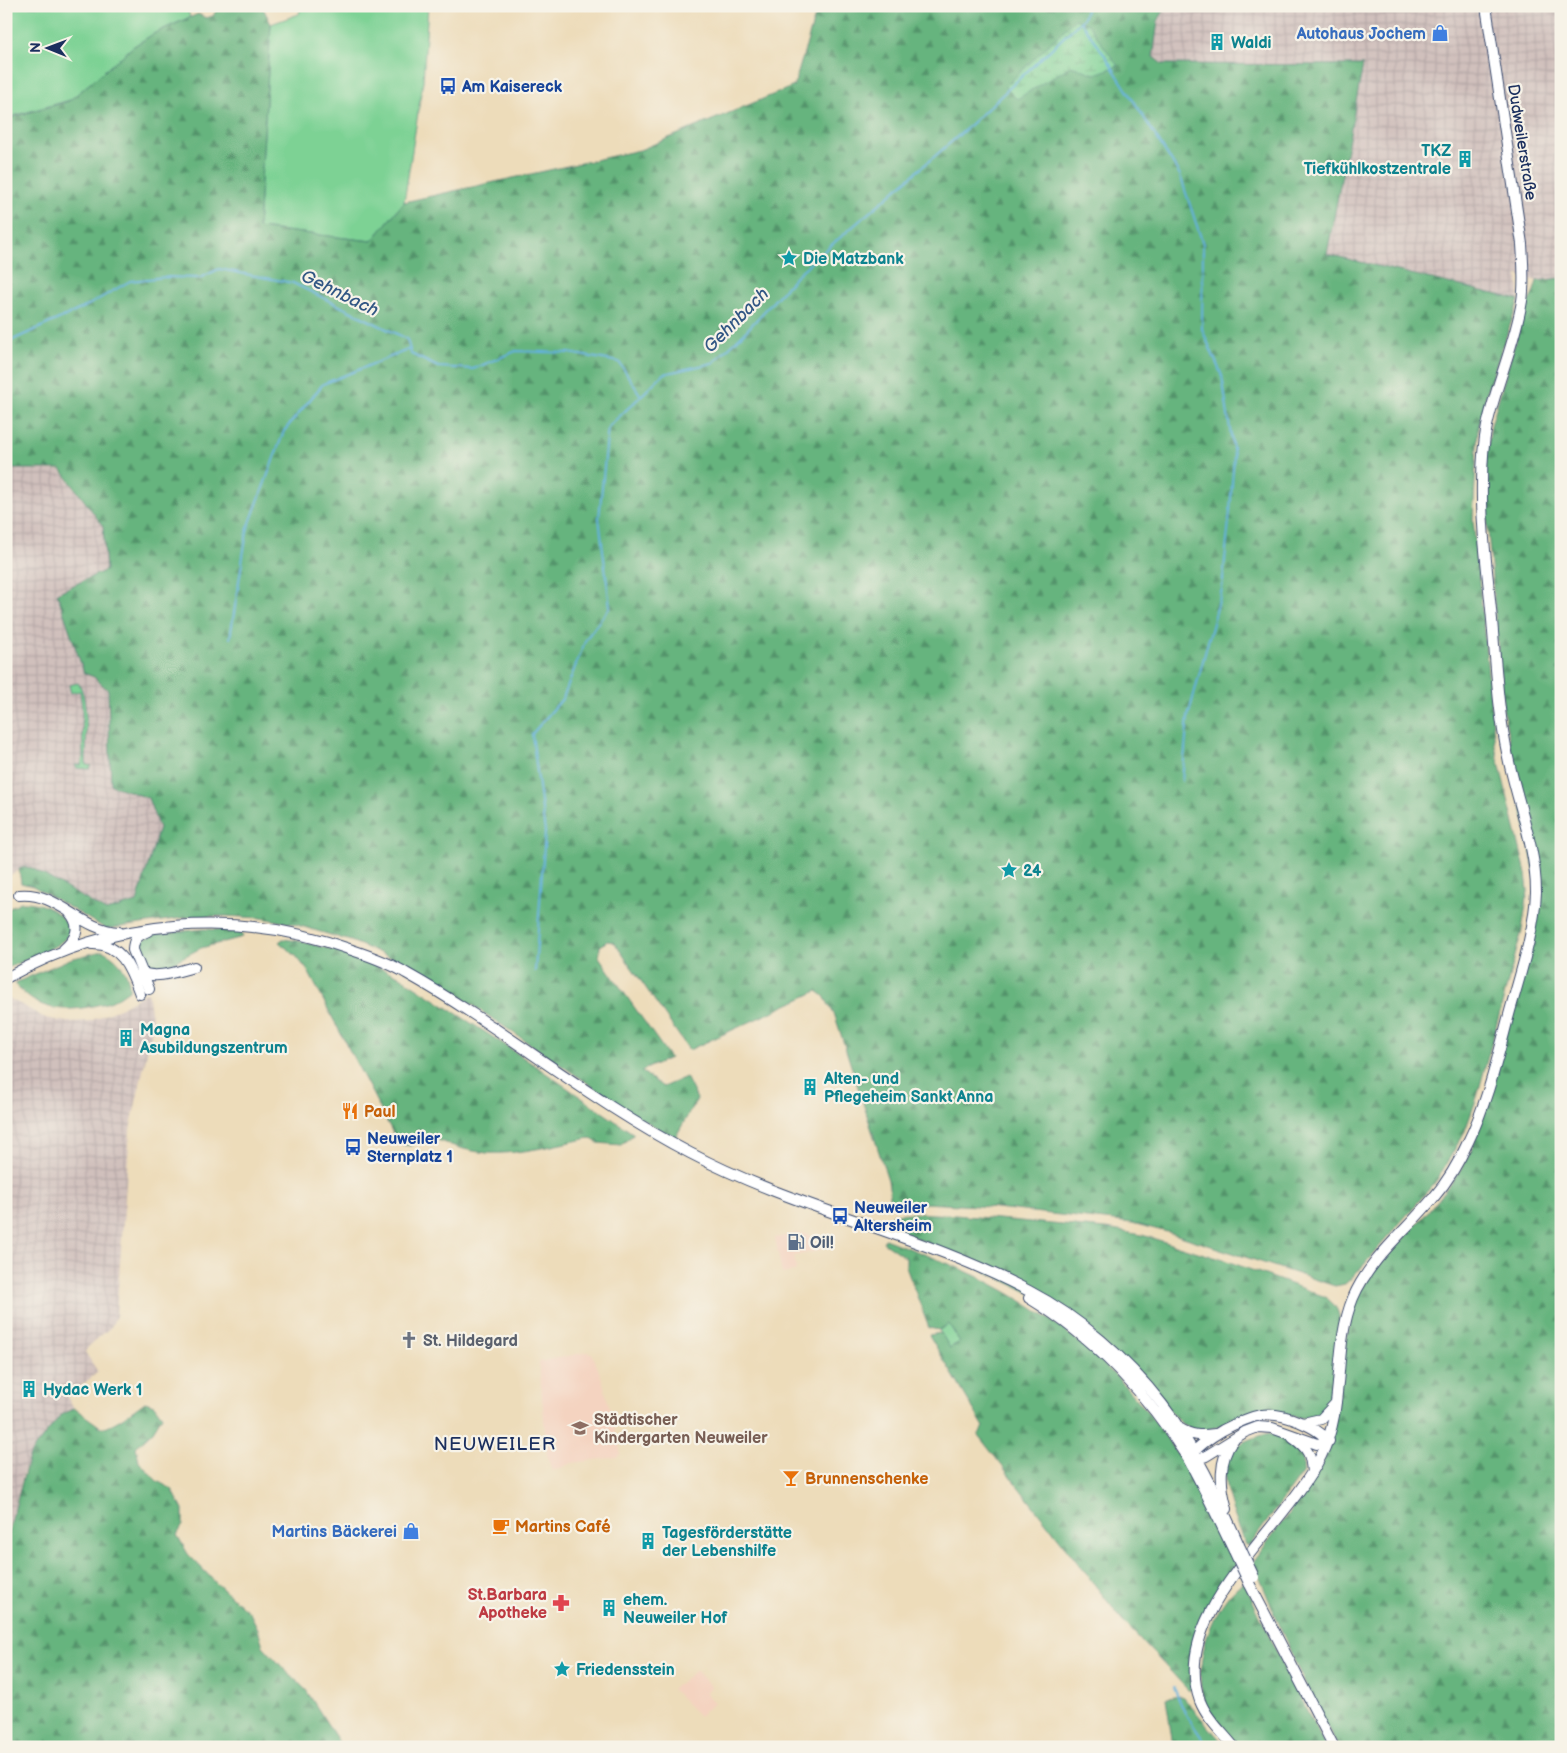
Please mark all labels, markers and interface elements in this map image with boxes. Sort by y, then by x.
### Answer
north arrow [22,22,72,72]
shop icon: Autohaus Jochem [1430,23,1450,43]
place label: Autohaus Jochem [1296,25,1426,44]
building icon: Waldi [1207,32,1227,52]
place label: Waldi [1231,34,1272,53]
text: N [27,42,44,53]
bus stop icon: Am Kaisereck [438,76,458,96]
place label: Am Kaisereck [461,78,563,97]
street label: Dudweilerstraße [1503,83,1540,202]
place label: TKZ Tiefkühlkostzentrale [1304,142,1451,179]
building icon: TKZ Tiefkühlkostzentrale [1455,149,1475,169]
place icon: Die Matzbank [779,248,799,268]
place label: Die Matzbank [803,250,904,269]
water label: Gehnbach [298,266,382,321]
water label: Gehnbach [699,283,773,357]
place icon: 24 [999,860,1019,880]
place label: 24 [1023,862,1042,881]
place label: Magna Asubildungszentrum [139,1021,288,1058]
building icon: Magna Asubildungszentrum [116,1028,136,1048]
place label: Alten- und Pflegeheim Sankt Anna [823,1070,993,1107]
building icon: Alten- und Pflegeheim Sankt Anna [800,1077,820,1097]
restaurant icon: Paul [340,1101,360,1121]
place label: Paul [364,1103,395,1122]
place label: Neuweiler Sternplatz 1 [367,1130,453,1167]
bus stop icon: Neuweiler Sternplatz 1 [343,1137,363,1157]
place label: Neuweiler Altersheim [853,1199,932,1236]
bus stop icon: Neuweiler Altersheim [830,1206,850,1226]
fuel station icon: Oil! [786,1232,806,1252]
place label: Oil! [810,1234,834,1253]
church icon: St. Hildegard [399,1330,419,1350]
place label: St. Hildegard [423,1332,518,1351]
building icon: Hydac Werk 1 [19,1379,39,1399]
place label: Hydac Werk 1 [43,1381,143,1400]
place label: Städtischer Kindergarten Neuweiler [594,1411,768,1448]
school or university icon: Städtischer Kindergarten Neuweiler [570,1418,590,1438]
district label: NEUWEILER [434,1433,556,1456]
bar icon: Brunnenschenke [781,1468,801,1488]
place label: Brunnenschenke [805,1470,928,1489]
cafe icon: Martins Café [491,1516,511,1536]
place label: Martins Café [515,1518,611,1537]
shop icon: Martins Bäckerei [401,1521,421,1541]
place label: Martins Bäckerei [271,1523,397,1542]
place label: Tagesförderstätte der Lebenshilfe [662,1524,792,1561]
building icon: Tagesförderstätte der Lebenshilfe [638,1531,658,1551]
place label: St.Barbara Apotheke [468,1586,547,1623]
place label: ehem. Neuweiler Hof [623,1591,728,1628]
pharmacy icon: St.Barbara Apotheke [551,1593,571,1613]
building icon: ehem. Neuweiler Hof [599,1598,619,1618]
place icon: Friedensstein [552,1659,572,1679]
place label: Friedensstein [576,1661,675,1680]

